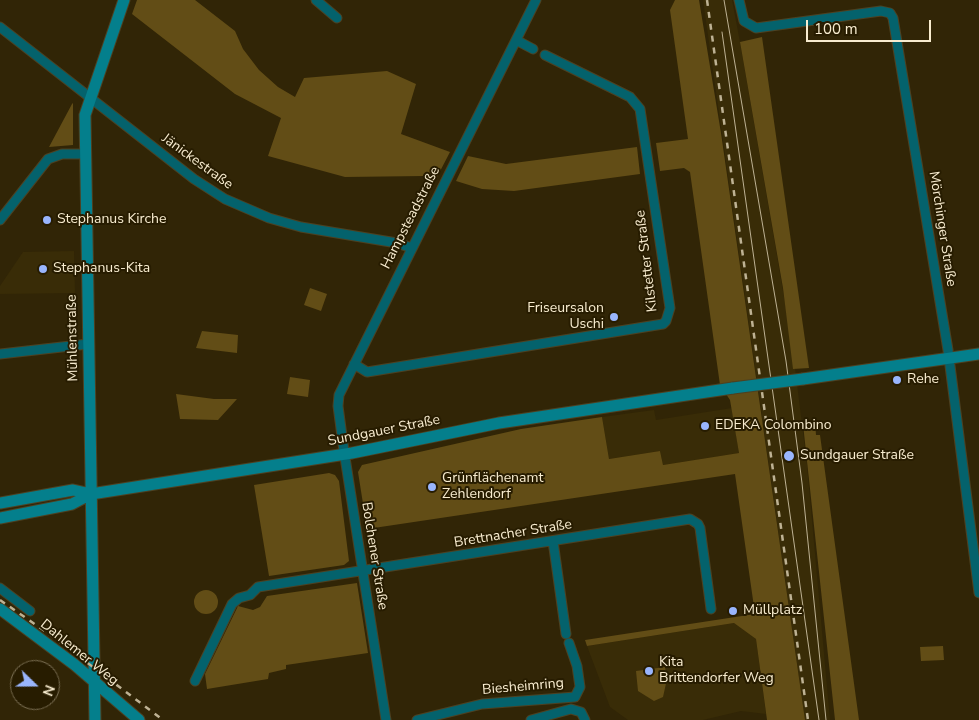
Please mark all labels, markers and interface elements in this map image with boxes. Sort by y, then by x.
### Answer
scale bar [809,10,934,42]
text: 100 m [814,19,858,39]
street label: Jänickestraße [158,131,236,193]
street label: Hampsteadstraße [378,164,444,272]
street label: Mörchinger Straße [925,170,959,288]
street label: Kilstetter Straße [632,209,662,313]
place label: Stephanus Kirche [57,212,166,228]
marker: Stephanus Kirche [41,214,53,226]
place label: Stephanus-Kita [53,261,150,277]
marker: Stephanus-Kita [37,263,49,275]
street label: Mühlenstraße [64,294,82,382]
place label: Friseursalon Uschi [527,301,604,334]
marker: Friseursalon Uschi [608,311,620,323]
place label: Rehe [907,372,939,388]
marker: Rehe [891,374,903,386]
street label: Sundgauer Straße [326,412,442,450]
place label: EDEKA Colombino [715,418,832,434]
marker: EDEKA Colombino [699,420,711,432]
place label: Sundgauer Straße [800,448,914,464]
marker: Sundgauer Straße [782,449,796,463]
place label: Grünflächenamt Zehlendorf [442,471,543,504]
marker: Grünflächenamt Zehlendorf [426,481,438,493]
street label: Bolchener Straße [357,501,391,611]
street label: Brettnacher Straße [453,516,573,552]
place label: Müllplatz [743,603,802,619]
marker: Müllplatz [727,605,739,617]
street label: Dahlemer Weg [37,616,121,690]
place label: Kita Brittendorfer Weg [659,655,774,688]
north arrow [10,660,60,710]
marker: Kita Brittendorfer Weg [643,665,655,677]
street label: Biesheimring [481,675,565,699]
text: N [38,682,59,699]

